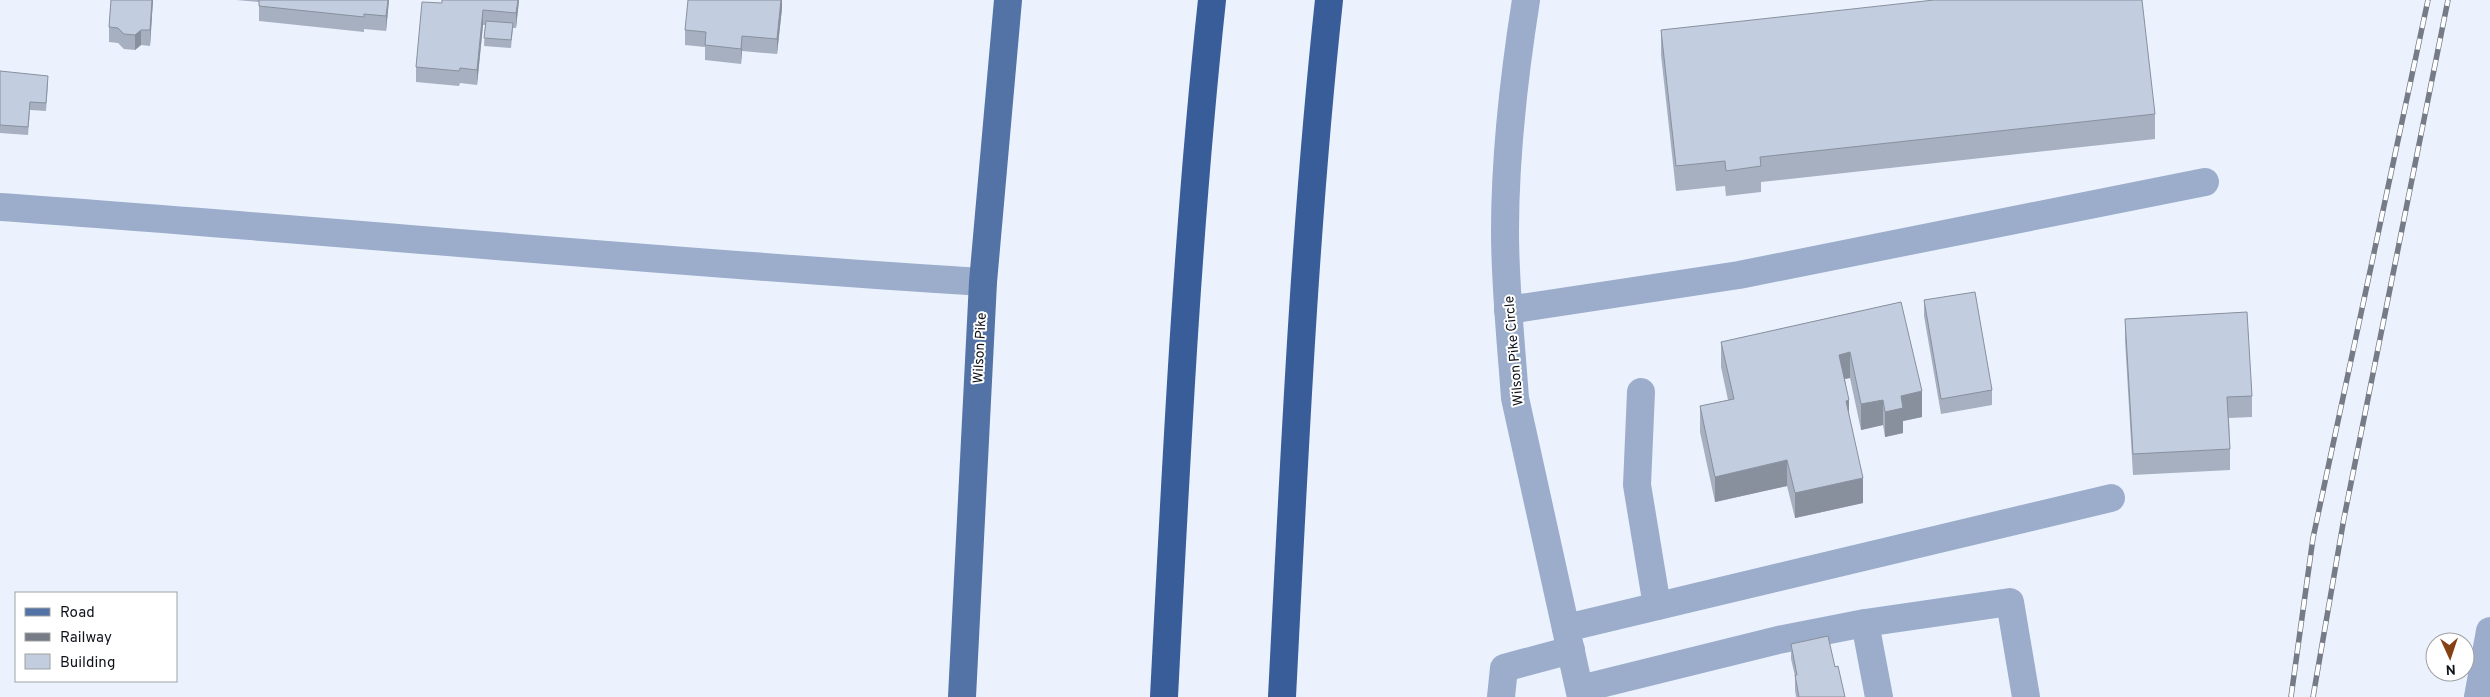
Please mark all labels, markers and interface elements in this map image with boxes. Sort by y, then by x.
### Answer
street label: Wilson Pike Circle [1501,295,1528,407]
street label: Wilson Pike [970,312,991,384]
legend [15,592,178,682]
text: Road [60,604,95,623]
text: Railway [60,629,112,648]
north arrow [2425,632,2475,682]
text: Building [60,654,115,673]
text: N [2445,660,2456,677]

